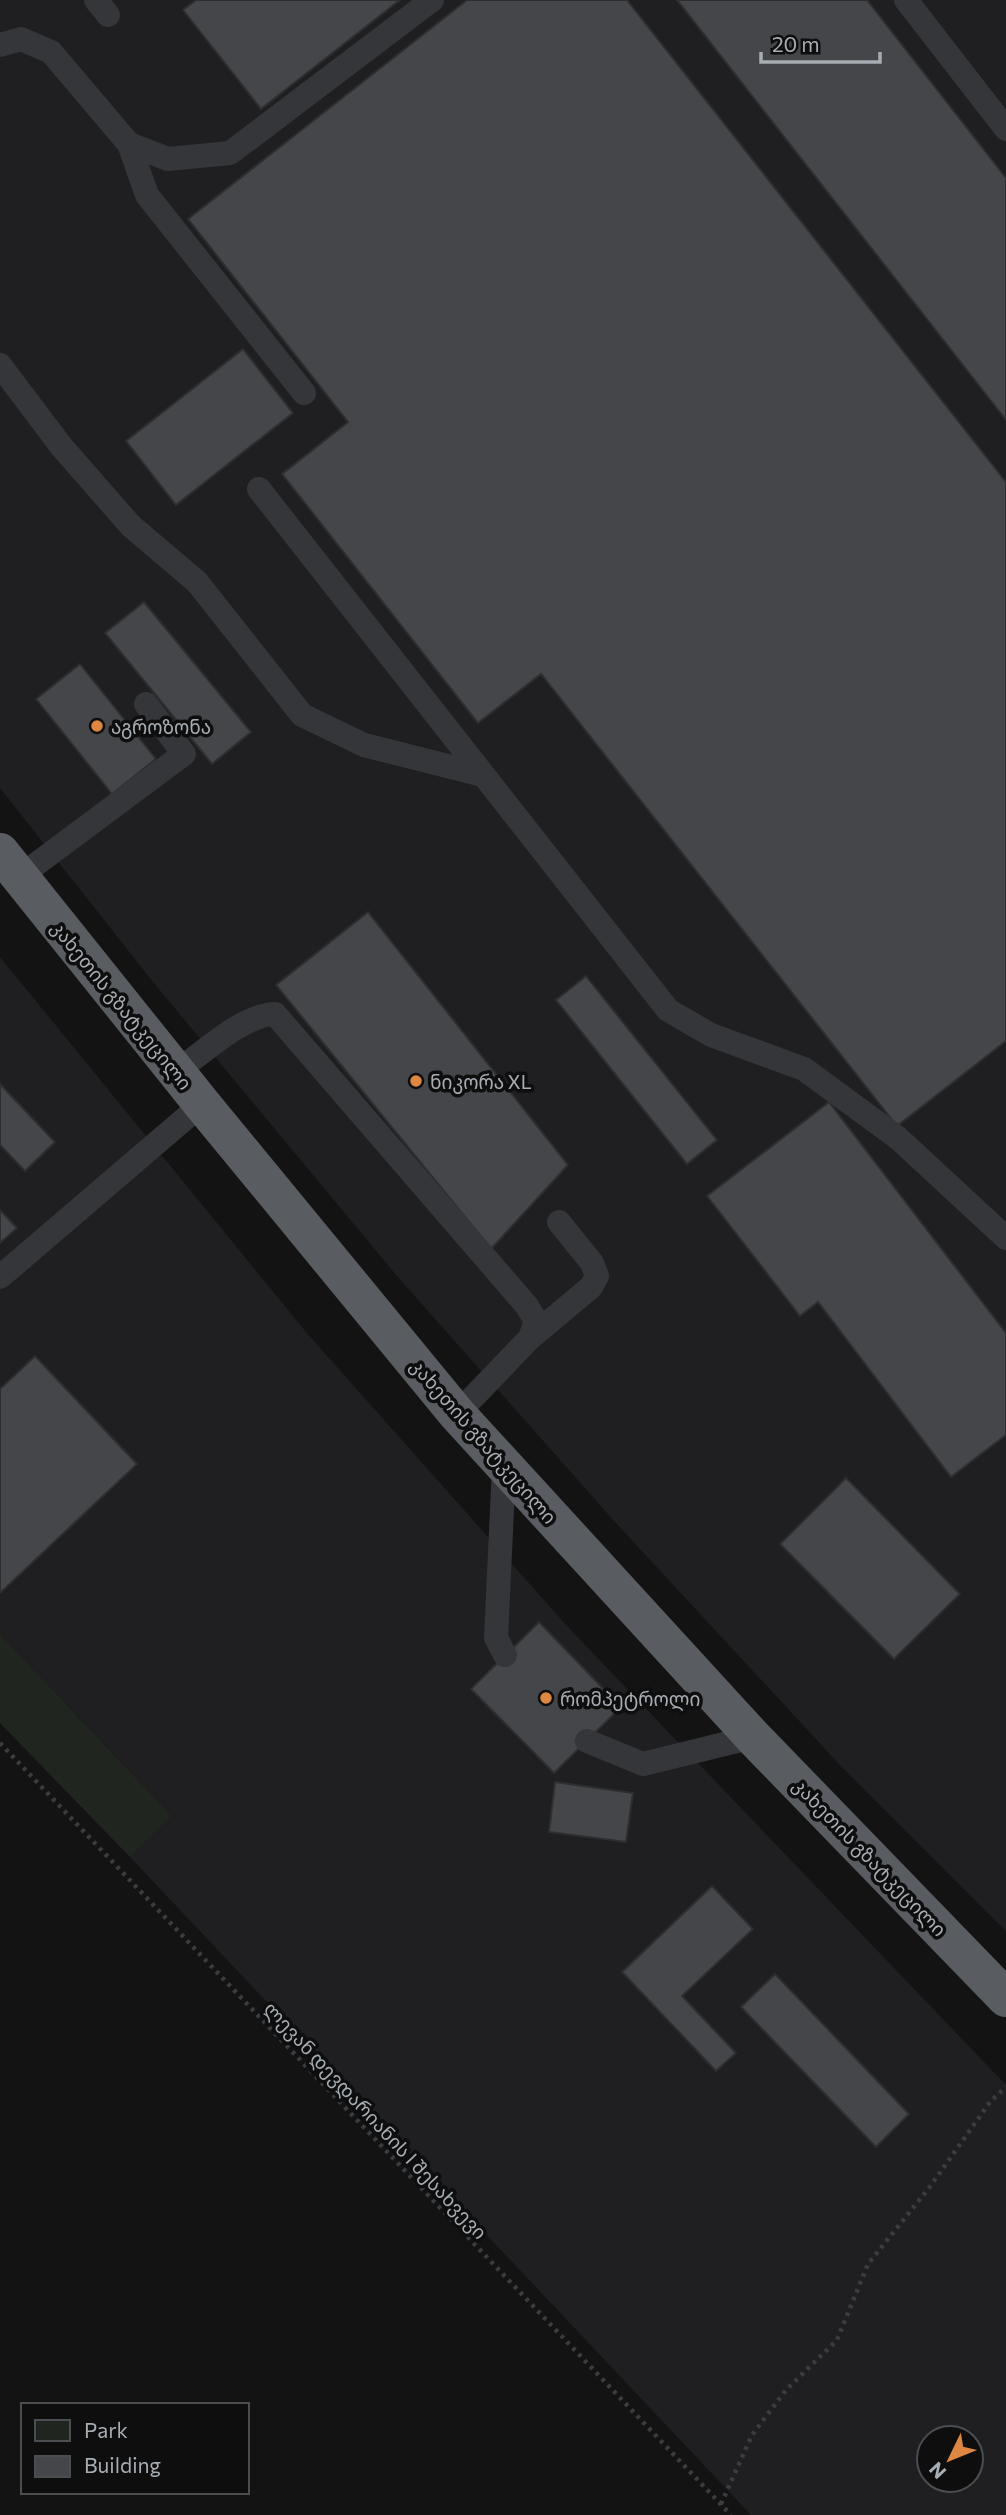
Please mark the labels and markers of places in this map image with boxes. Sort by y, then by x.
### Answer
place label: აგროზონა [111,715,211,739]
marker: აგროზონა [89,718,105,734]
place label: ნიკორა XL [430,1070,532,1094]
marker: ნიკორა XL [408,1073,424,1089]
place label: რომპეტროლი [560,1687,700,1712]
marker: რომპეტროლი [538,1690,554,1706]

